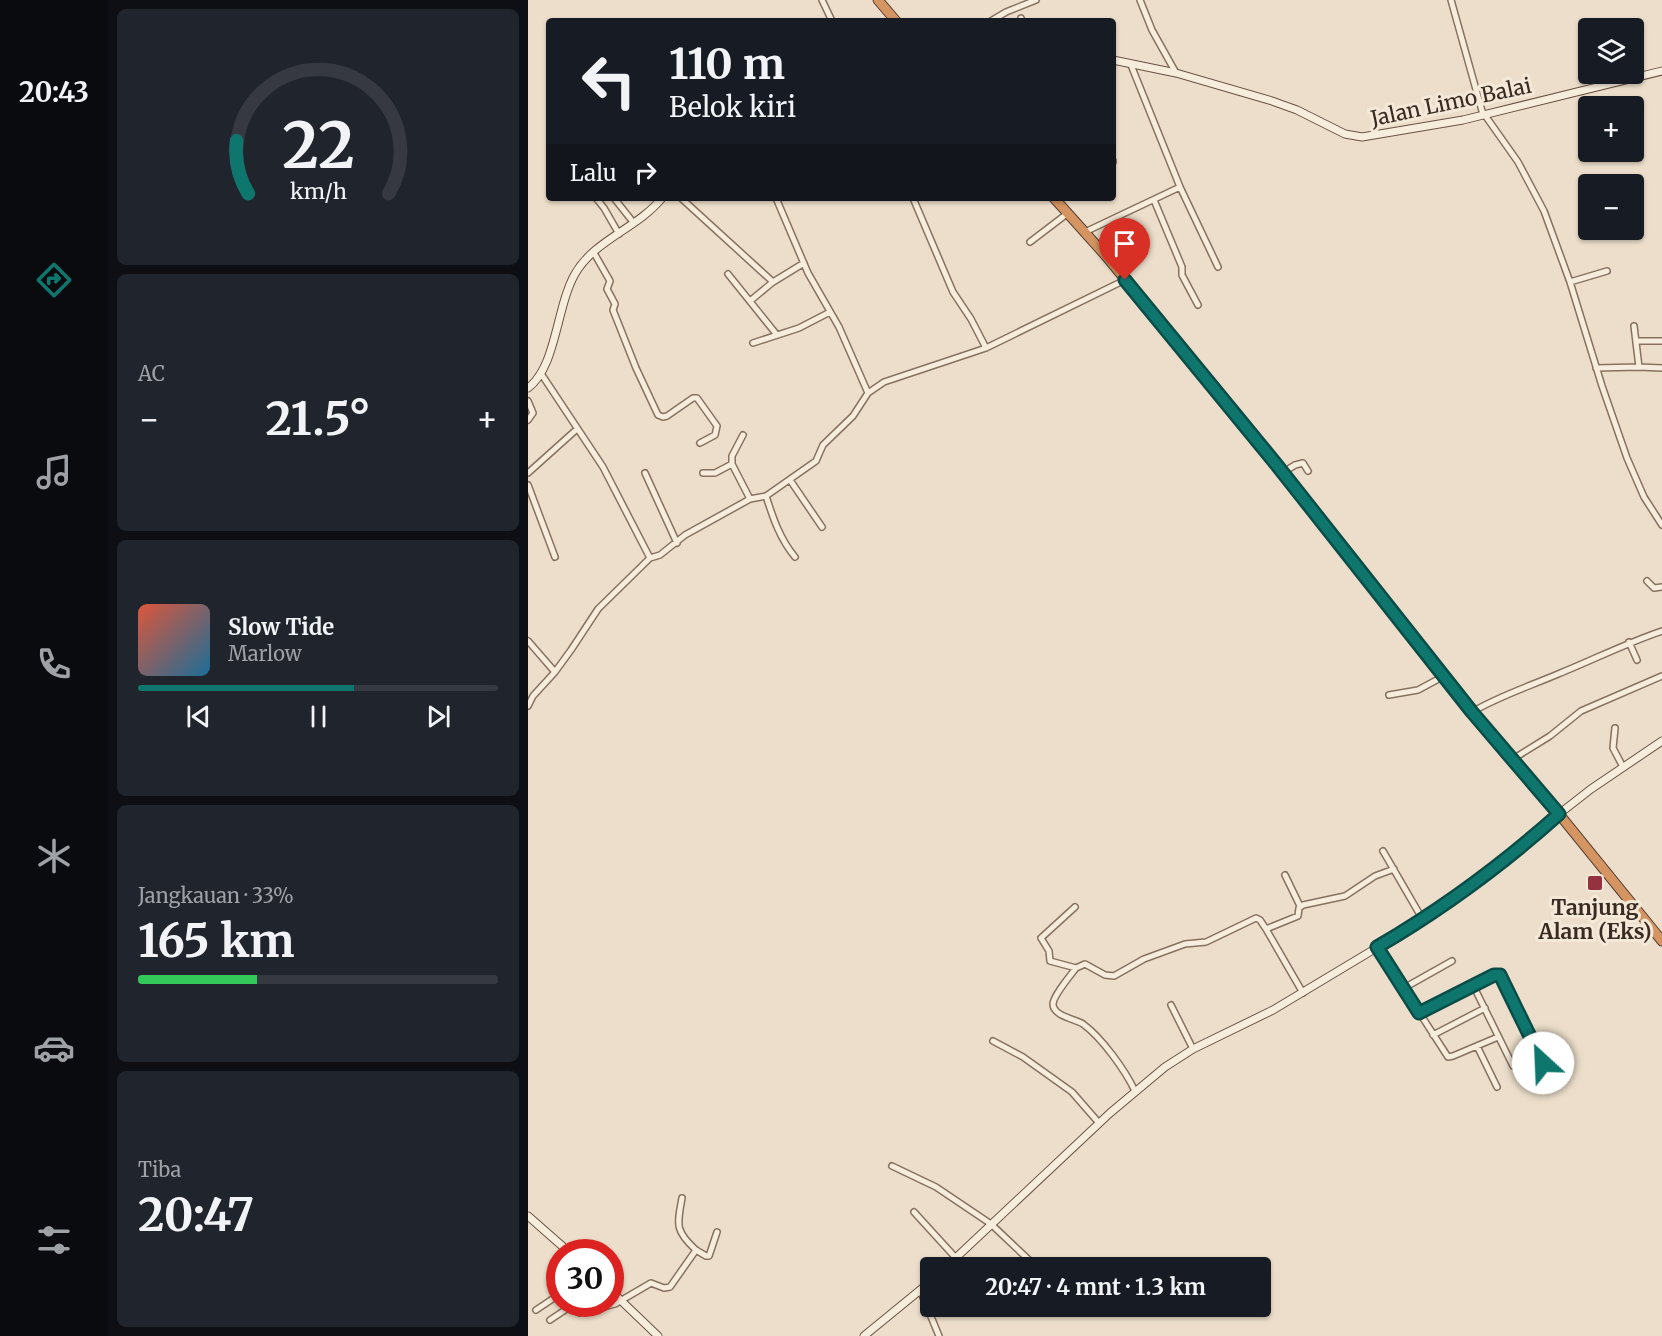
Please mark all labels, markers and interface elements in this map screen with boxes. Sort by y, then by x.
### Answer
map controls [1578,18,1644,240]
button: layers [1578,18,1644,84]
text: 110 m [669,38,785,90]
icon: left [570,42,648,120]
street label: Jalan Limo Balai [1367,72,1534,132]
text: 20:43 [19,75,89,109]
text: Belok kiri [669,90,796,124]
button: + [1578,96,1644,162]
text: 22 [282,107,354,185]
icon: right [629,156,662,189]
text: Lalu [570,159,617,187]
button: − [1578,174,1644,240]
text: km/h [290,179,346,206]
pin [1099,218,1150,280]
icon: arrive [1108,227,1141,260]
icon: directions [33,259,75,301]
text: AC [138,361,165,386]
text: 21.5° [266,391,370,447]
text: − [138,399,160,440]
text: + [476,399,498,440]
icon: music [33,451,75,493]
text: Slow Tide [228,613,334,641]
text: Marlow [228,641,302,666]
icon: phone [33,643,75,685]
icon: previous [182,700,215,733]
icon: pause [302,700,335,733]
icon: next [422,700,455,733]
icon: climate [33,835,75,877]
marker: Tanjung Alam (Eks) [1586,874,1604,892]
text: Jangkauan · 33% [138,883,294,908]
place label: Tanjung Alam (Eks) [1538,894,1651,945]
text: 165 km [138,913,295,969]
icon: car [33,1027,75,1069]
position arrow [1511,1031,1575,1095]
text: Tiba [138,1157,181,1182]
text: 20:47 [138,1187,254,1243]
icon: filters [33,1219,75,1261]
speed limit sign: 30 [546,1239,624,1317]
text: 20:47 · 4 mnt · 1.3 km [985,1273,1206,1301]

